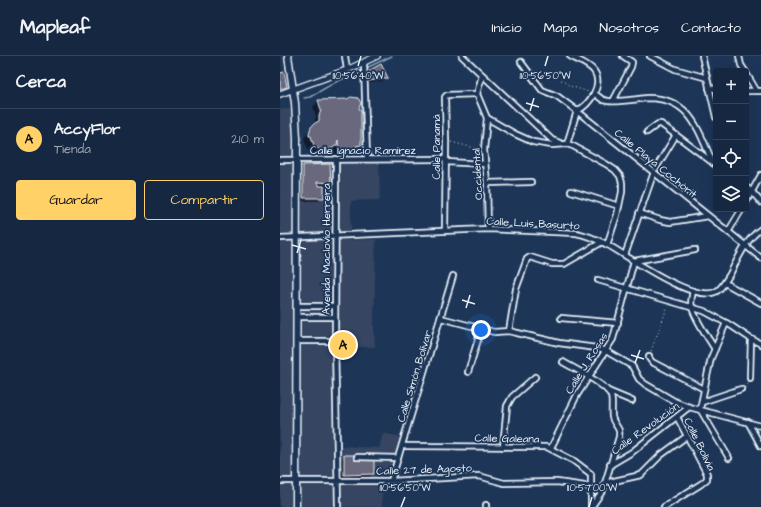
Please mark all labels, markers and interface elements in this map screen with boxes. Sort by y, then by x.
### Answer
text: Mapleaf [20,14,90,41]
text: Inicio [491,18,522,38]
text: Mapa [544,18,577,38]
text: Nosotros [599,18,659,38]
text: Contacto [681,18,741,38]
map controls [713,68,749,212]
button: + [713,68,749,104]
text: 110°56'40"W [333,69,384,83]
text: 110°56'50"W [519,69,571,83]
text: Cerca [16,70,66,94]
button: − [713,104,749,140]
street label: Calle Panamá [429,114,444,180]
text: AccyFlor [54,119,120,140]
street label: Calle Playa Cochórit [611,125,701,203]
text: A [25,130,33,148]
text: 210 m [231,130,264,148]
text: Tienda [54,140,91,158]
button: locate [713,140,749,176]
street label: Calle Ignacio Ramírez [310,143,417,159]
street label: Occidental [469,147,486,200]
button: layers [713,176,749,212]
button: Guardar [16,180,136,220]
button: Compartir [144,180,264,220]
street label: Avenida Maclovio Herrera [319,183,334,315]
street label: Calle Luis Basurto [486,214,581,233]
your location [471,320,491,340]
street label: Calle Simón Bolívar [393,328,436,424]
street label: Calle J. Rosas [562,329,611,397]
pin: A [330,330,356,360]
street label: Calle Revolución [608,398,683,458]
street label: Calle Bolivia [680,415,719,474]
street label: Calle Galeana [474,430,540,447]
street label: Calle 27 de Agosto [376,460,473,480]
text: 110°56'50"W [379,481,431,495]
text: 110°57'00"W [567,481,618,495]

